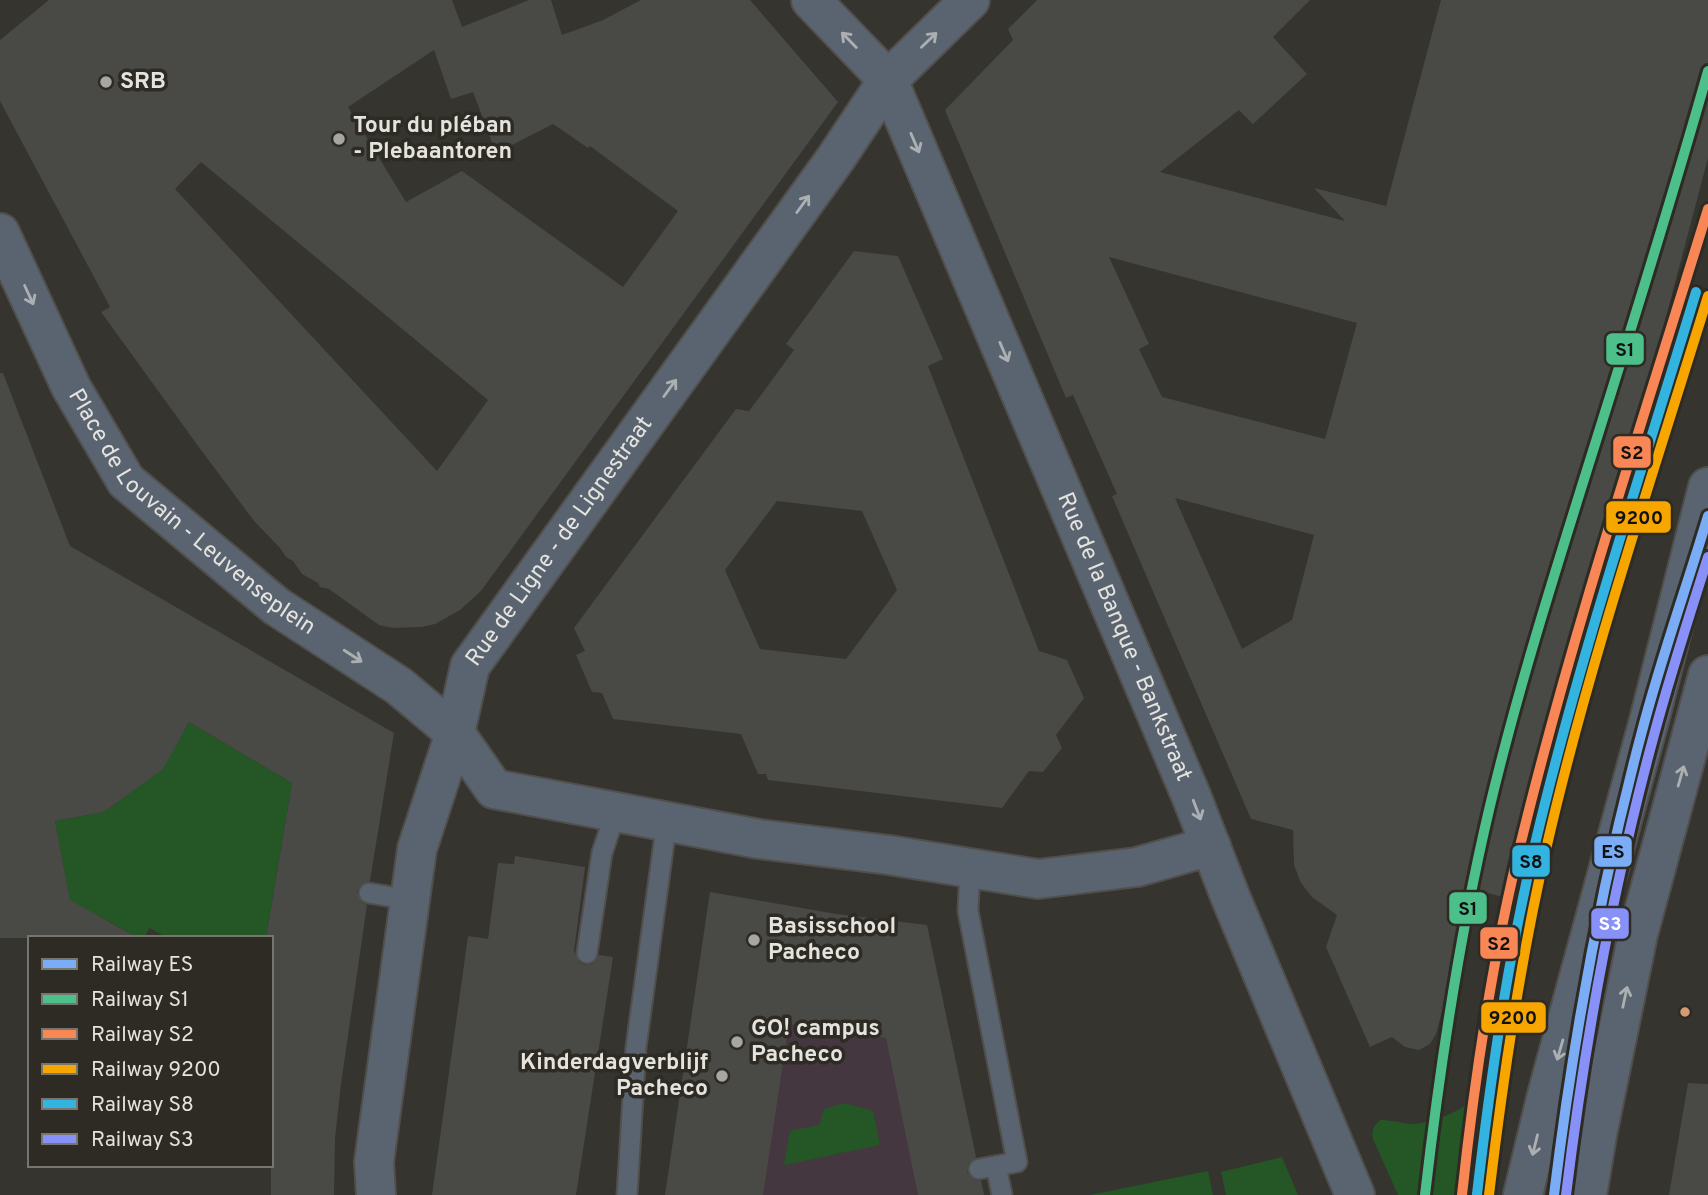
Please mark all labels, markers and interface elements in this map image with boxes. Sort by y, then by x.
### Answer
one-way arrow [841,32,858,49]
one-way arrow [920,32,937,49]
place label: SRB [120,68,166,97]
marker: SRB [98,74,114,90]
place label: Tour du pléban - Plebaantoren [353,112,512,167]
marker: Tour du pléban - Plebaantoren [331,131,347,147]
one-way arrow [909,132,922,153]
one-way arrow [795,194,810,213]
one-way arrow [22,284,36,305]
line badge: S1 [1605,332,1645,366]
text: S1 [1615,339,1635,363]
one-way arrow [998,341,1011,363]
one-way arrow [663,379,677,398]
street label: Place de Louvain - Leuvenseplein [61,384,321,642]
street label: Rue de Ligne - de Lignestraat [460,411,659,672]
line badge: S2 [1612,435,1652,469]
text: S2 [1620,442,1644,466]
street label: Rue de la Banque - Bankstraat [1050,488,1198,786]
line badge: 9200 [1605,500,1672,534]
text: 9200 [1615,507,1663,531]
one-way arrow [342,650,362,664]
one-way arrow [1676,765,1689,787]
one-way arrow [1191,799,1204,821]
line badge: ES [1593,835,1633,868]
text: ES [1601,841,1625,865]
line badge: S8 [1511,844,1551,878]
text: S8 [1519,851,1543,875]
line badge: S1 [1448,891,1488,925]
text: S1 [1458,898,1478,922]
line badge: S3 [1590,907,1630,940]
place label: Basisschool Pacheco [768,913,896,968]
text: S3 [1598,913,1622,937]
line badge: S2 [1479,926,1519,960]
marker: Basisschool Pacheco [746,932,762,948]
text: S2 [1487,933,1511,957]
legend [28,936,273,1167]
text: Railway ES [91,952,193,979]
one-way arrow [1619,986,1633,1009]
text: Railway S1 [91,987,189,1014]
line badge: 9200 [1480,1001,1547,1034]
unlabelled marker [1678,1005,1692,1019]
text: 9200 [1489,1007,1537,1031]
place label: GO! campus Pacheco [751,1015,880,1070]
text: Railway S2 [91,1022,194,1049]
marker: GO! campus Pacheco [729,1034,745,1050]
one-way arrow [1552,1039,1565,1061]
place label: Kinderdagverblijf Pacheco [520,1049,708,1104]
text: Railway 9200 [91,1057,221,1084]
marker: Kinderdagverblijf Pacheco [714,1068,730,1084]
text: Railway S8 [91,1092,194,1119]
text: Railway S3 [91,1127,194,1154]
one-way arrow [1528,1133,1541,1156]

